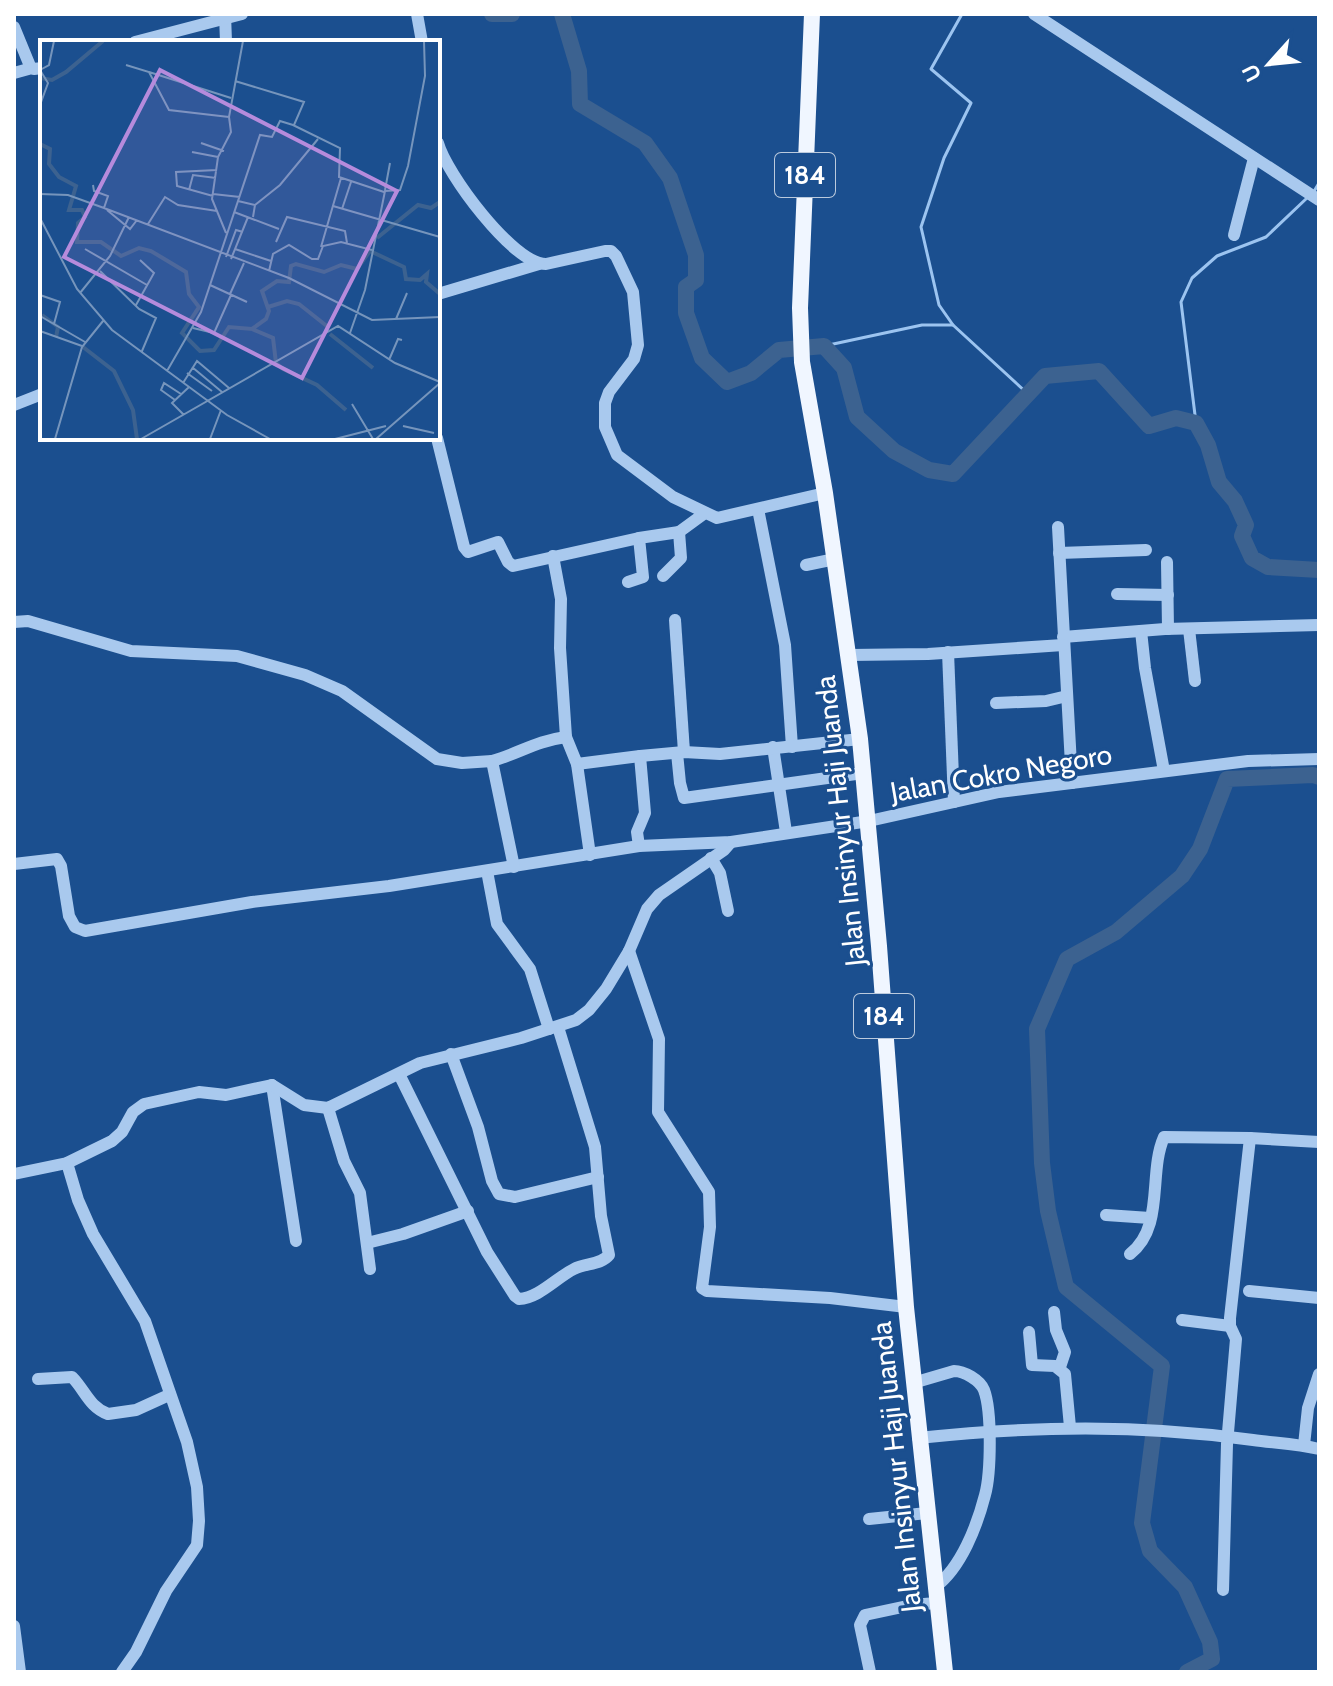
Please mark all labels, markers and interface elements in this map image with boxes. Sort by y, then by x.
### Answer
north arrow [1229,24,1309,104]
inset map [40,40,440,440]
text: U [1236,60,1267,86]
road number: 184 [775,153,835,197]
street label: Jalan Insinyur Haji Juanda [808,673,872,969]
street label: Jalan Cokro Negoro [887,737,1114,809]
road number: 184 [854,994,914,1038]
street label: Jalan Insinyur Haji Juanda [864,1319,928,1615]

